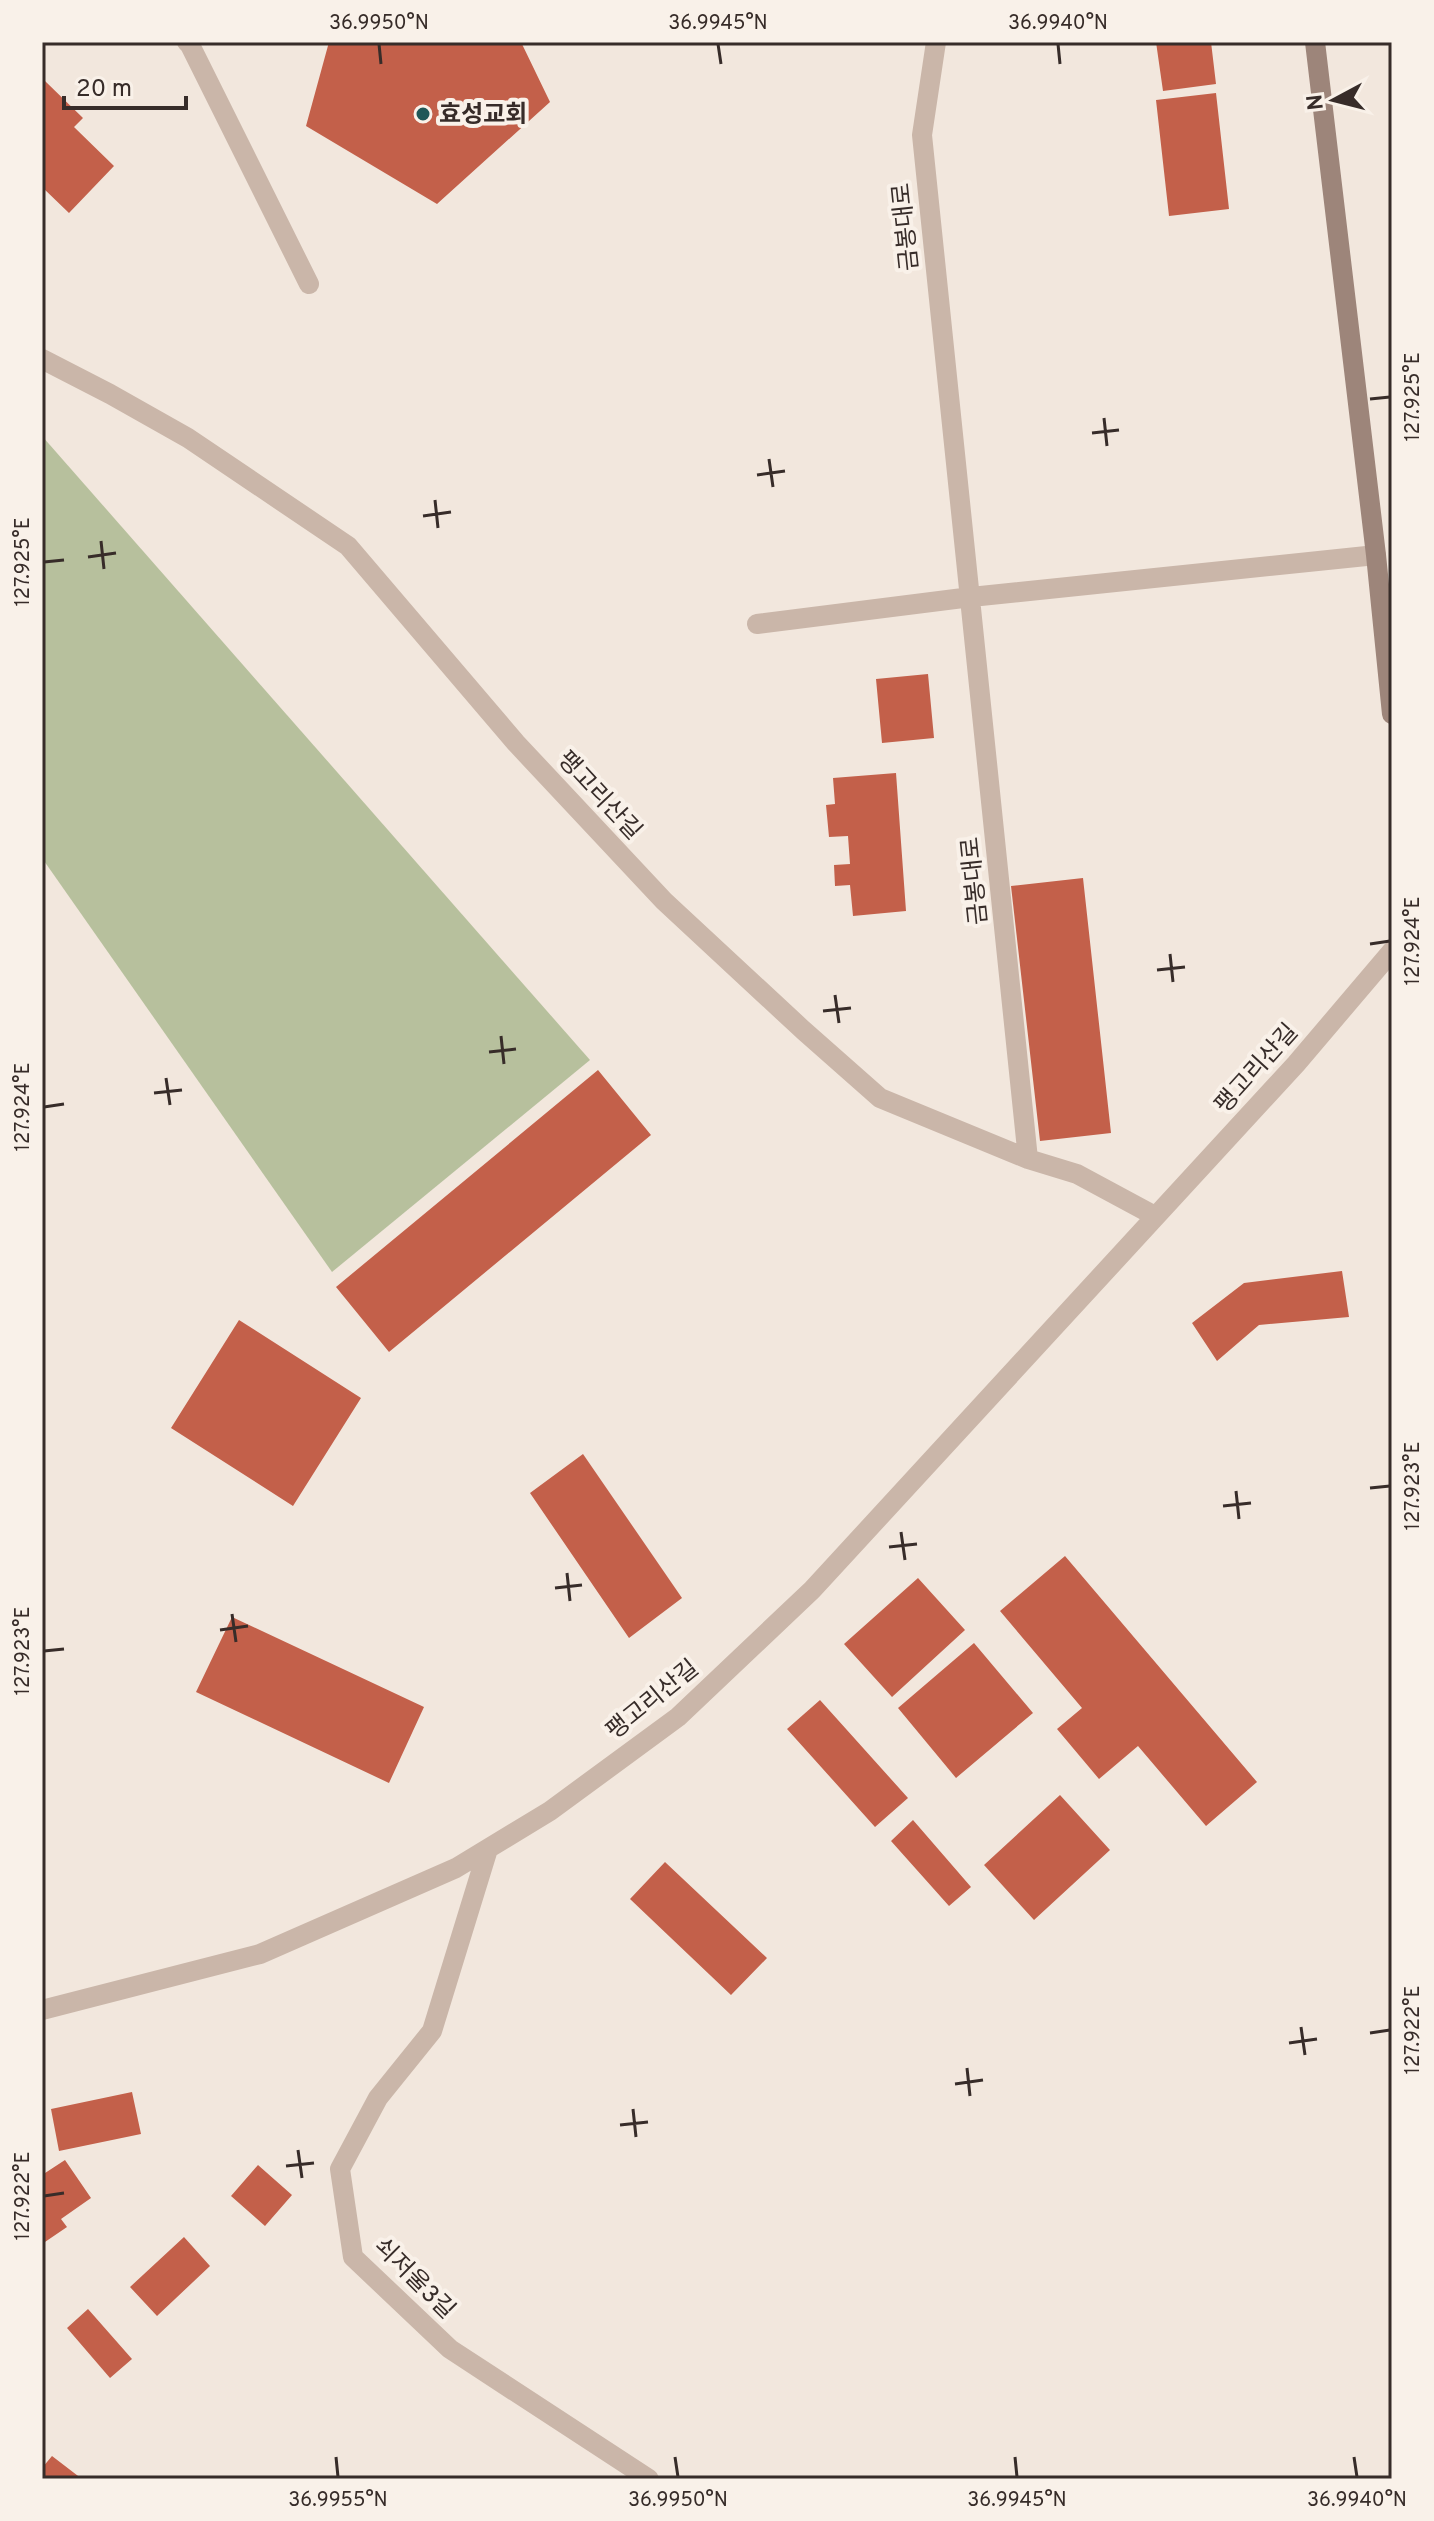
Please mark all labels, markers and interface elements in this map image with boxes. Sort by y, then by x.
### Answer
text: 36.9950°N [329,11,429,37]
text: 36.9945°N [668,11,768,37]
text: 36.9940°N [1008,11,1108,37]
scale bar [64,60,186,110]
north arrow [1294,60,1374,140]
text: 20 m [76,75,132,105]
text: N [1302,93,1331,112]
place label: 효성교회 [439,101,527,131]
marker: 효성교회 [414,105,432,123]
street label: 금봉대로 [887,181,927,272]
text: 127.925°E [1401,352,1427,442]
text: 127.925°E [11,517,37,607]
street label: 팽고리산길 [550,746,647,847]
street label: 금봉대로 [956,835,996,926]
text: 127.924°E [1401,897,1427,986]
street label: 팽고리산길 [1209,1018,1306,1120]
text: 127.924°E [11,1063,37,1152]
text: 127.923°E [1401,1442,1427,1530]
text: 127.923°E [11,1607,37,1695]
street label: 팽고리산길 [601,1654,706,1747]
text: 127.922°E [1401,1985,1427,2075]
text: 127.922°E [11,2151,37,2241]
street label: 쇠저울3길 [367,2232,461,2326]
text: 36.9955°N [288,2488,388,2514]
text: 36.9950°N [628,2488,728,2514]
text: 36.9945°N [967,2488,1067,2514]
text: 36.9940°N [1307,2488,1407,2514]

